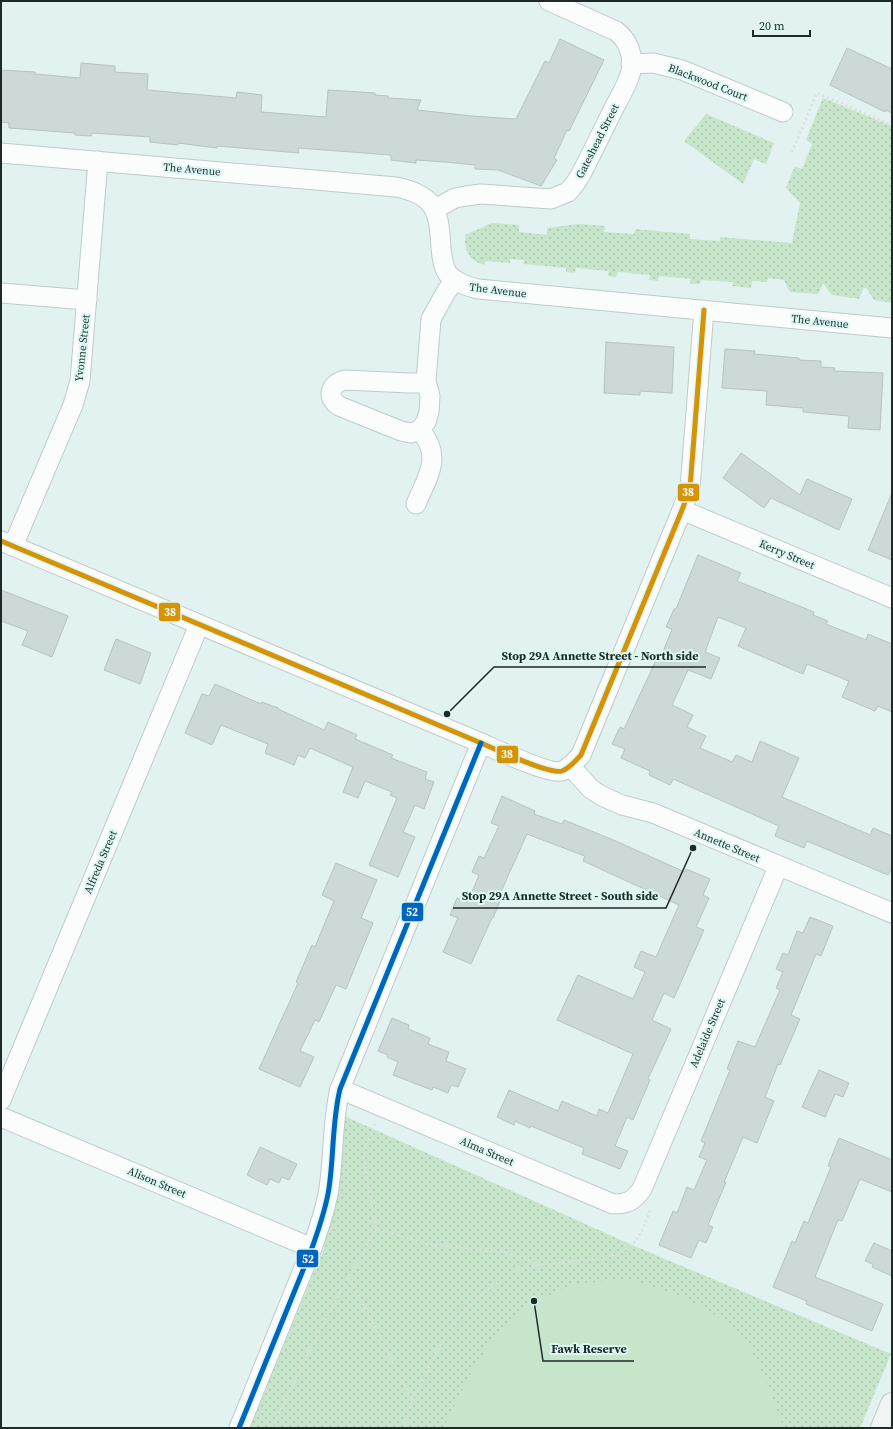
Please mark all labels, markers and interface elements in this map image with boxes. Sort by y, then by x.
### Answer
scale bar [753,12,810,38]
text: 20 m [759,18,785,34]
street label: Blackwood Court [666,60,750,105]
street label: Gateshead Street [572,101,623,181]
street label: The Avenue [163,160,222,180]
street label: The Avenue [468,280,528,301]
street label: The Avenue [791,311,850,332]
street label: Yvonne Street [72,313,94,382]
line badge: 38 [677,483,700,502]
text: 38 [682,485,694,500]
street label: Kerry Street [757,536,817,573]
line badge: 38 [158,602,181,622]
text: 38 [164,605,176,620]
callout: Stop 29A Annette Street - North side [494,643,706,667]
text: Stop 29A Annette Street - North side [502,648,698,664]
line badge: 38 [496,745,519,764]
text: 38 [501,747,513,762]
street label: Annette Street [692,825,762,866]
street label: Alfreda Street [80,828,121,896]
callout: Stop 29A Annette Street - South side [453,884,666,908]
text: Stop 29A Annette Street - South side [462,888,658,904]
line badge: 52 [401,902,424,922]
text: 52 [406,905,418,920]
street label: Adelaide Street [686,996,729,1070]
street label: Alma Street [458,1133,516,1170]
street label: Alison Street [125,1163,189,1202]
line badge: 52 [296,1249,319,1268]
text: 52 [302,1252,314,1267]
callout: Fawk Reserve [543,1337,634,1361]
text: Fawk Reserve [551,1341,627,1357]

